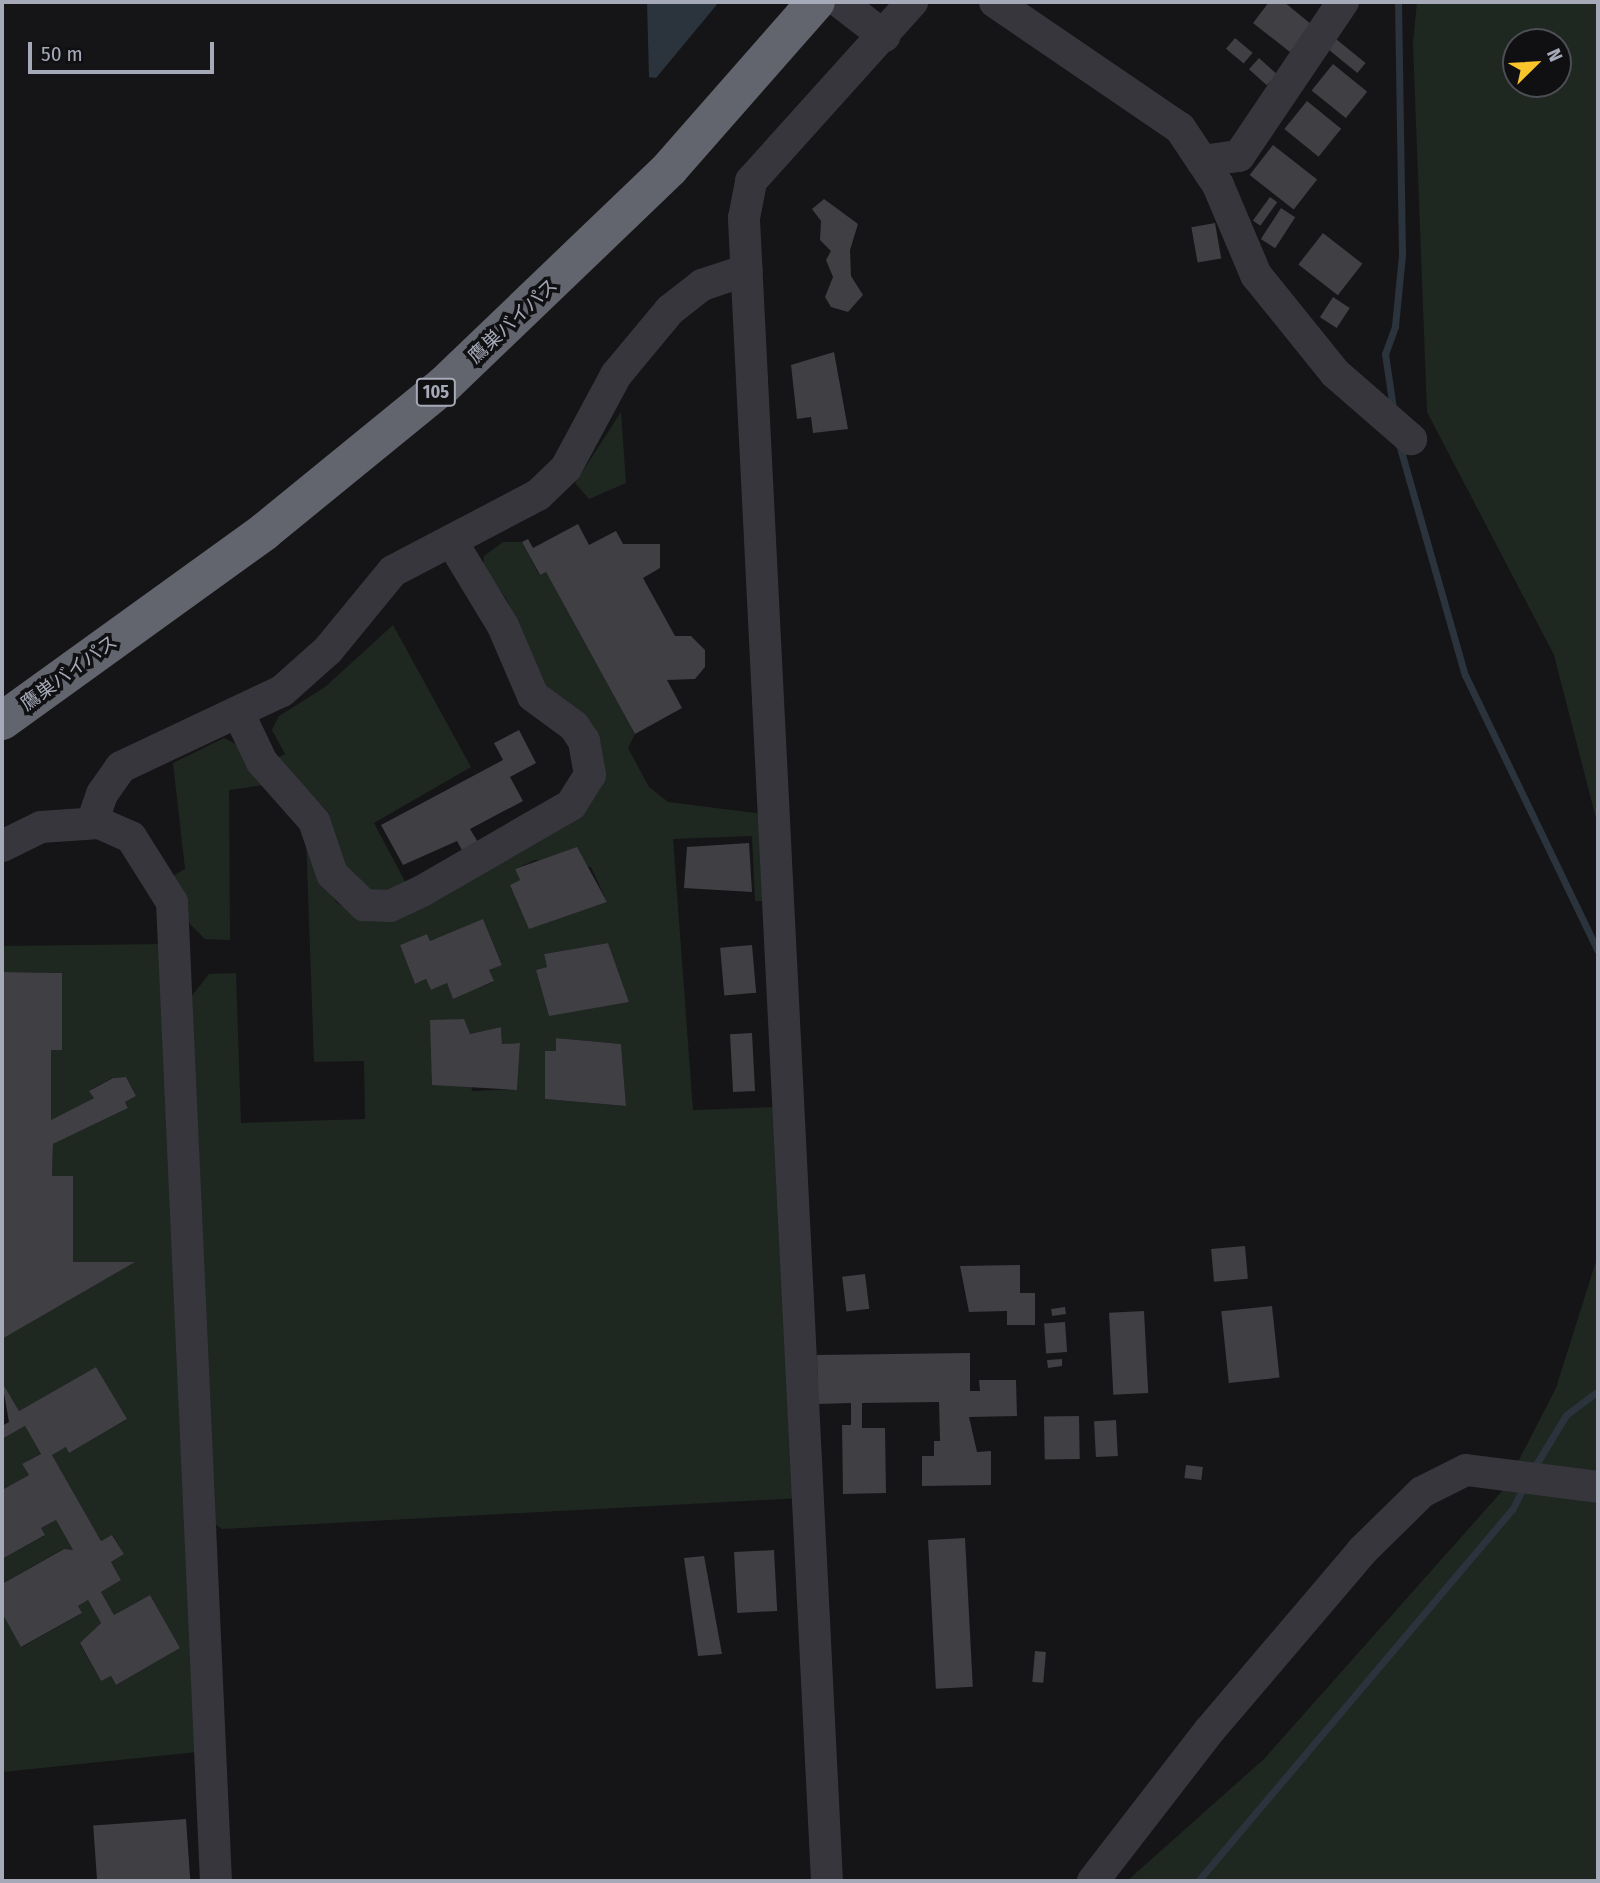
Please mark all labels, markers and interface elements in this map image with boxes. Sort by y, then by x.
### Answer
scale bar [32,28,217,72]
north arrow [1502,28,1572,98]
text: 50 m [41,41,83,67]
text: N [1542,45,1568,65]
street label: 鷹巣バイパス [464,274,562,368]
road number: 105 [415,378,457,406]
street label: 鷹巣バイパス [16,630,122,716]

